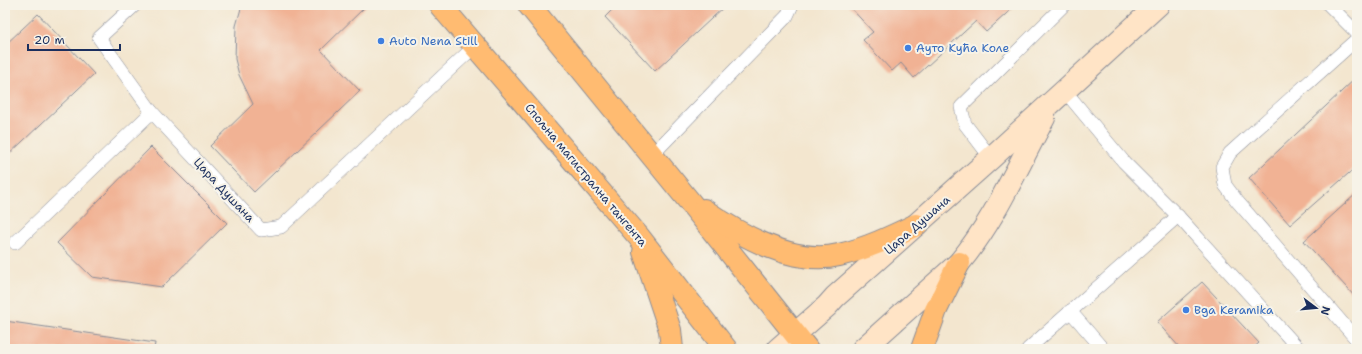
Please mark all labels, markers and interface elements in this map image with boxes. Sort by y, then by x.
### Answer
scale bar [28,26,120,52]
text: 20 m [34,32,65,48]
place label: Auto Nena Still [389,33,478,49]
marker: Auto Nena Still [376,36,386,46]
place label: Ауто Кућа Коле [916,40,1009,56]
marker: Ауто Кућа Коле [903,43,913,53]
street label: Спољна магистрална тангента [521,100,651,250]
street label: Цара Душана [190,154,258,226]
street label: Цара Душана [881,192,954,258]
north arrow [1296,288,1336,328]
place label: Bga Keramika [1194,302,1274,318]
text: N [1317,304,1334,317]
marker: Bga Keramika [1181,305,1191,315]

